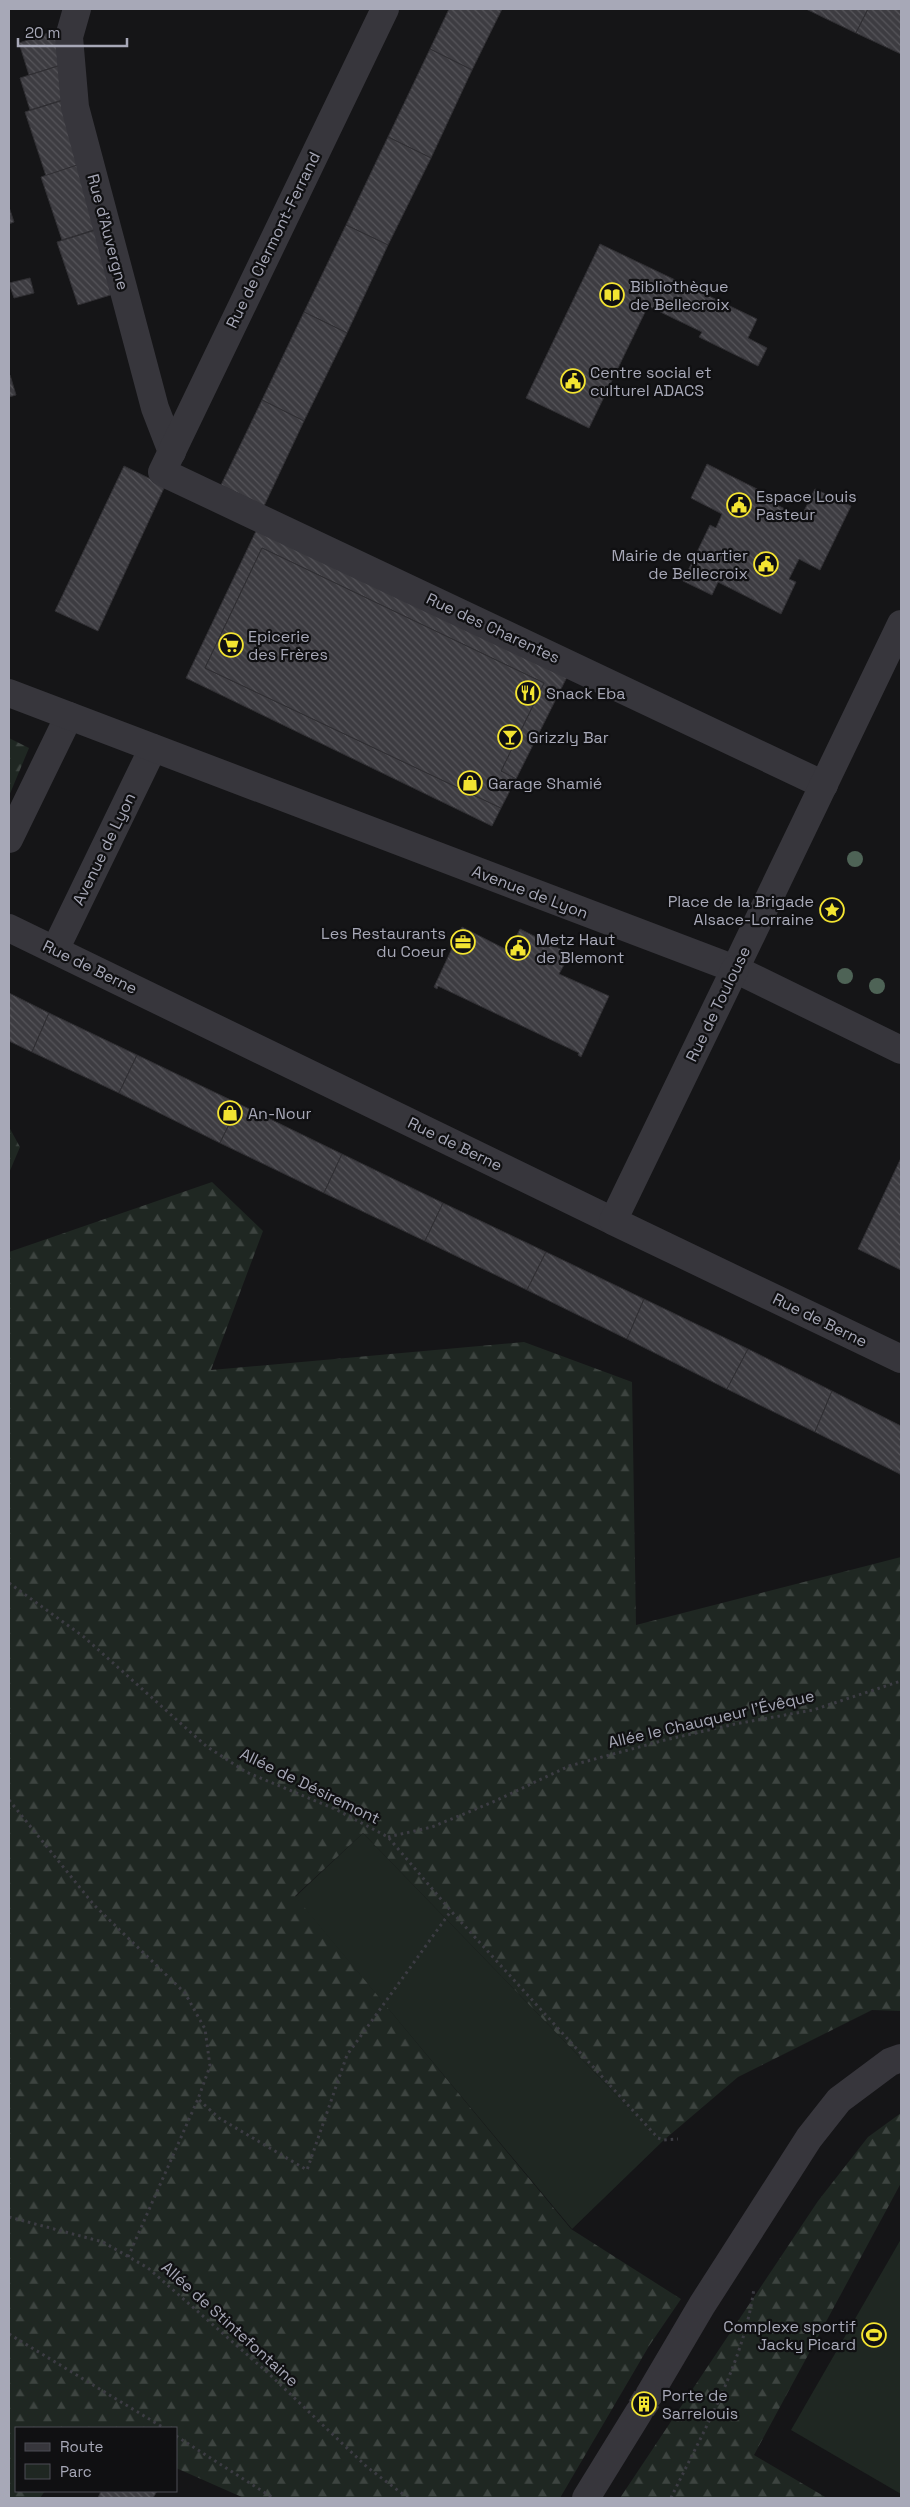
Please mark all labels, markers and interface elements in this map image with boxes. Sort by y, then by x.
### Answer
scale bar [18,15,126,47]
text: 20 m [25,23,60,42]
street label: Rue de Clermont-Ferrand [221,148,325,332]
street label: Rue d'Auvergne [82,172,134,292]
place label: Bibliothèque de Bellecroix [630,276,730,315]
library icon: Bibliothèque de Bellecroix [599,282,625,308]
place label: Centre social et culturel ADACS [590,362,712,401]
public building icon: Centre social et culturel ADACS [560,368,586,394]
place label: Espace Louis Pasteur [756,486,857,525]
public building icon: Espace Louis Pasteur [726,492,752,518]
place label: Mairie de quartier de Bellecroix [612,545,748,584]
public building icon: Mairie de quartier de Bellecroix [753,551,779,577]
street label: Rue des Charentes [423,588,563,668]
place label: Epicerie des Frères [248,626,328,665]
supermarket icon: Epicerie des Frères [218,632,244,658]
restaurant icon: Snack Eba [515,680,541,706]
place label: Snack Eba [546,683,625,704]
bar icon: Grizzly Bar [497,724,523,750]
place label: Grizzly Bar [528,727,609,748]
shop icon: Garage Shamié [457,770,483,796]
place label: Garage Shamié [488,773,602,794]
street label: Avenue de Lyon [68,789,140,909]
street label: Avenue de Lyon [469,860,591,924]
place label: Place de la Brigade Alsace-Lorraine [668,891,814,930]
place icon: Place de la Brigade Alsace-Lorraine [819,897,845,923]
place label: Les Restaurants du Coeur [321,923,446,962]
office icon: Les Restaurants du Coeur [450,929,476,955]
place label: Metz Haut de Blemont [536,929,624,968]
street label: Rue de Berne [39,935,141,999]
public building icon: Metz Haut de Blemont [505,935,531,961]
street label: Rue de Toulouse [681,943,755,1065]
shop icon: An-Nour [217,1100,243,1126]
place label: An-Nour [248,1103,312,1124]
street label: Rue de Berne [404,1112,506,1176]
street label: Rue de Berne [769,1288,871,1352]
street label: Allée le Chauqueur l'Évêque [606,1685,816,1753]
street label: Allée de Désiremont [237,1743,383,1829]
street label: Allée de Stintefontaine [157,2257,303,2391]
place label: Complexe sportif Jacky Picard [723,2316,856,2355]
sports icon: Complexe sportif Jacky Picard [861,2322,887,2348]
place label: Porte de Sarrelouis [662,2385,738,2424]
building icon: Porte de Sarrelouis [631,2391,657,2417]
legend [15,2427,178,2492]
text: Route [60,2437,104,2456]
text: Parc [60,2462,92,2481]

